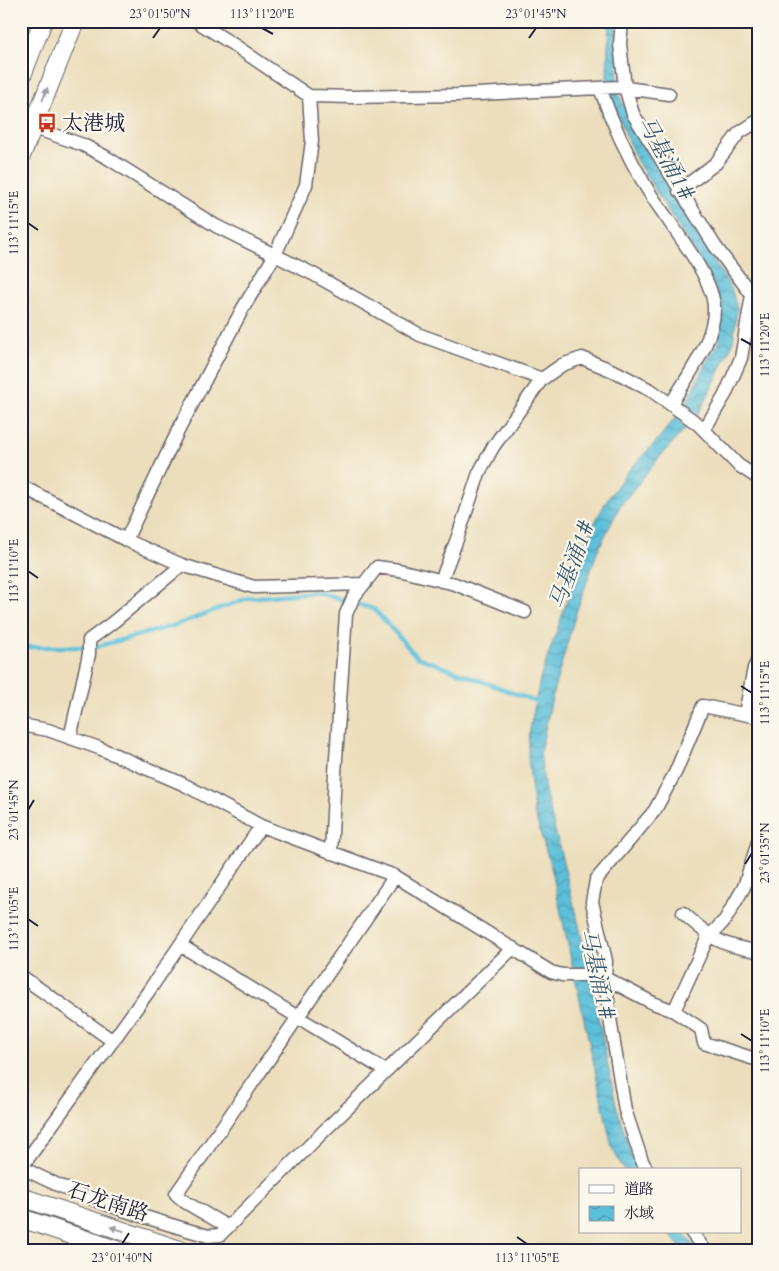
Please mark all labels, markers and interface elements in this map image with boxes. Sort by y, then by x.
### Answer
text: 23°01'50"N [130,6,191,22]
text: 113°11'20"E [230,6,294,22]
text: 23°01'45"N [506,6,567,22]
one-way arrow [41,86,49,101]
place label: 太港城 [62,109,125,138]
water label: 马基涌1# [631,110,702,206]
bus stop icon: 太港城 [36,112,58,134]
text: 113°11'15"E [6,191,22,255]
text: 113°11'20"E [757,313,773,377]
water label: 马基涌1# [542,516,602,613]
text: 113°11'10"E [6,539,22,603]
text: 113°11'15"E [757,661,773,725]
text: 23°01'45"N [6,779,22,840]
text: 23°01'35"N [757,822,773,883]
text: 113°11'05"E [6,887,22,951]
water label: 马基涌1# [572,926,622,1022]
text: 113°11'10"E [757,1009,773,1073]
legend [579,1168,742,1234]
street label: 石龙南路 [64,1175,152,1229]
text: 道路 [624,1179,654,1199]
text: 水域 [624,1203,654,1223]
one-way arrow [109,1225,124,1233]
text: 23°01'40"N [92,1250,153,1266]
text: 113°11'05"E [495,1250,559,1266]

